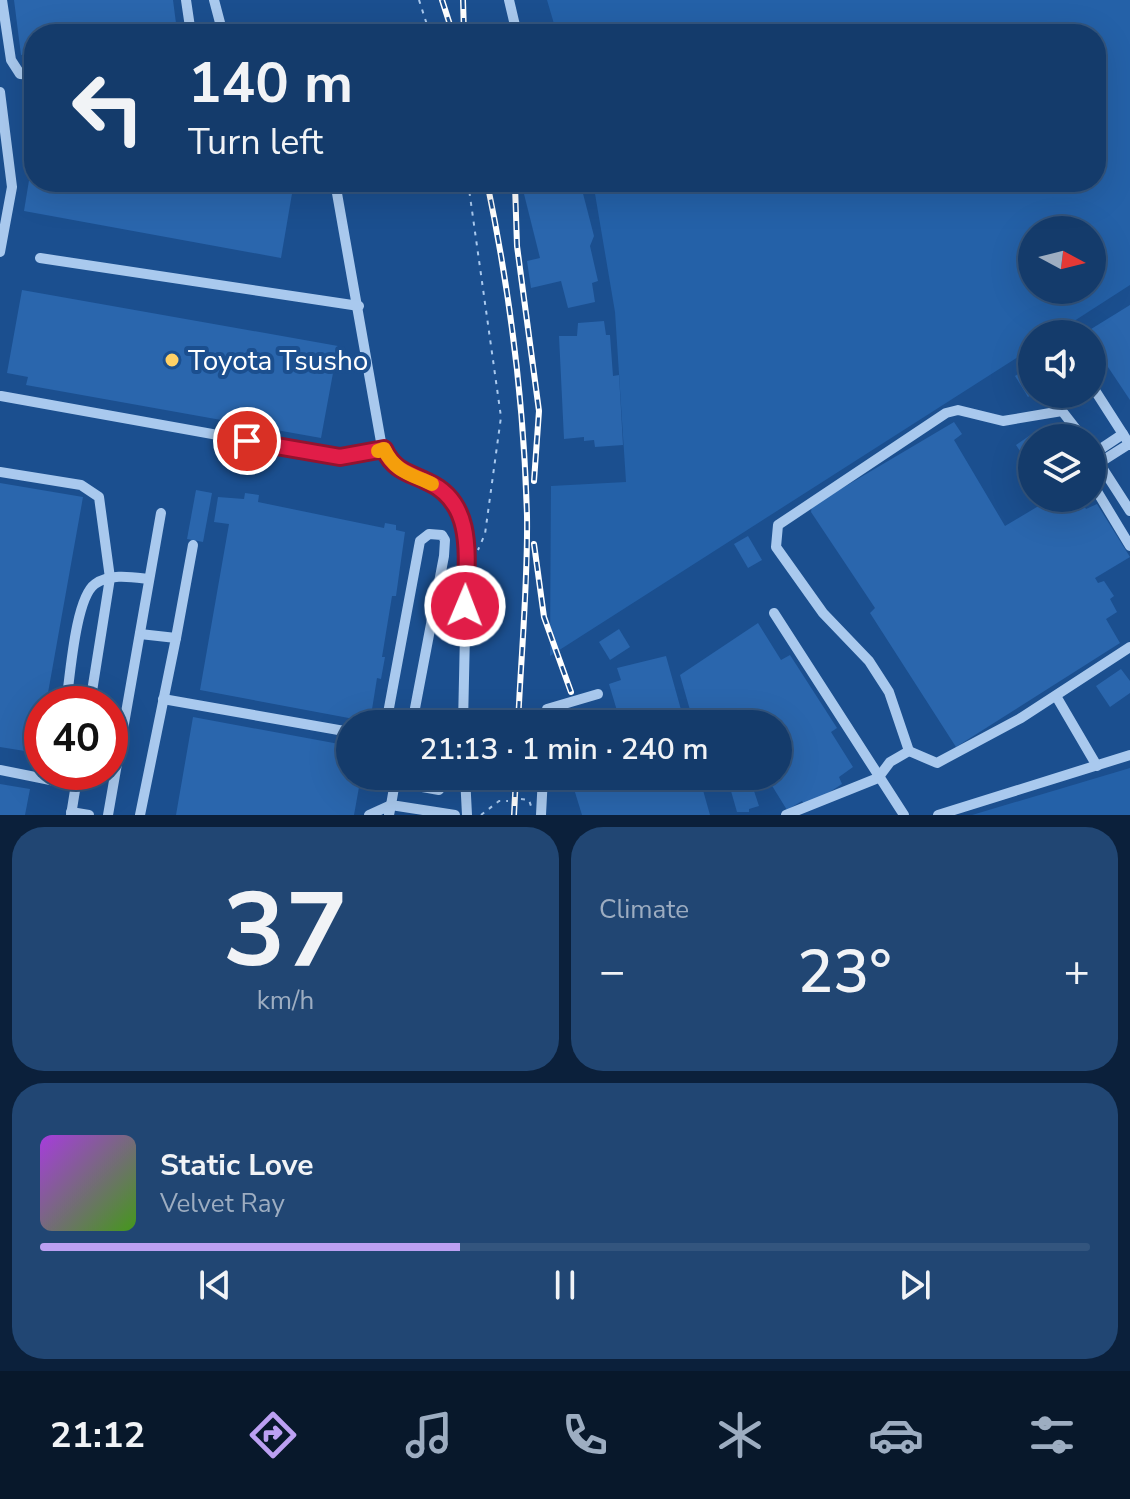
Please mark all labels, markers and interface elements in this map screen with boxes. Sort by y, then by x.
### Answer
text: 140 m [188,45,353,122]
icon: left [56,56,160,160]
text: Turn left [188,118,323,167]
north arrow [1018,216,1106,304]
map controls [1018,216,1106,512]
button: sound [1018,320,1106,408]
place label: Toyota Tsusho [188,342,368,380]
marker: Toyota Tsusho [163,351,181,369]
pin [213,407,281,475]
icon: arrive [225,419,269,463]
button: layers [1018,424,1106,512]
position arrow [423,564,507,648]
speed limit sign: 40 [24,686,128,790]
text: 21:13 · 1 min · 240 m [419,729,709,770]
text: 37 [223,860,348,1002]
text: Climate [599,892,689,927]
text: 23° [797,931,892,1013]
text: − [599,942,625,1002]
text: + [1064,942,1090,1002]
text: km/h [257,983,314,1018]
text: Static Love [160,1145,314,1186]
text: Velvet Ray [160,1186,285,1221]
icon: previous [193,1263,237,1307]
icon: pause [543,1263,587,1307]
icon: next [893,1263,937,1307]
icon: directions [245,1407,301,1463]
icon: music [401,1407,457,1463]
icon: phone [557,1407,613,1463]
icon: climate [712,1407,768,1463]
icon: car [868,1407,924,1463]
icon: filters [1024,1407,1080,1463]
text: 21:12 [50,1411,145,1460]

